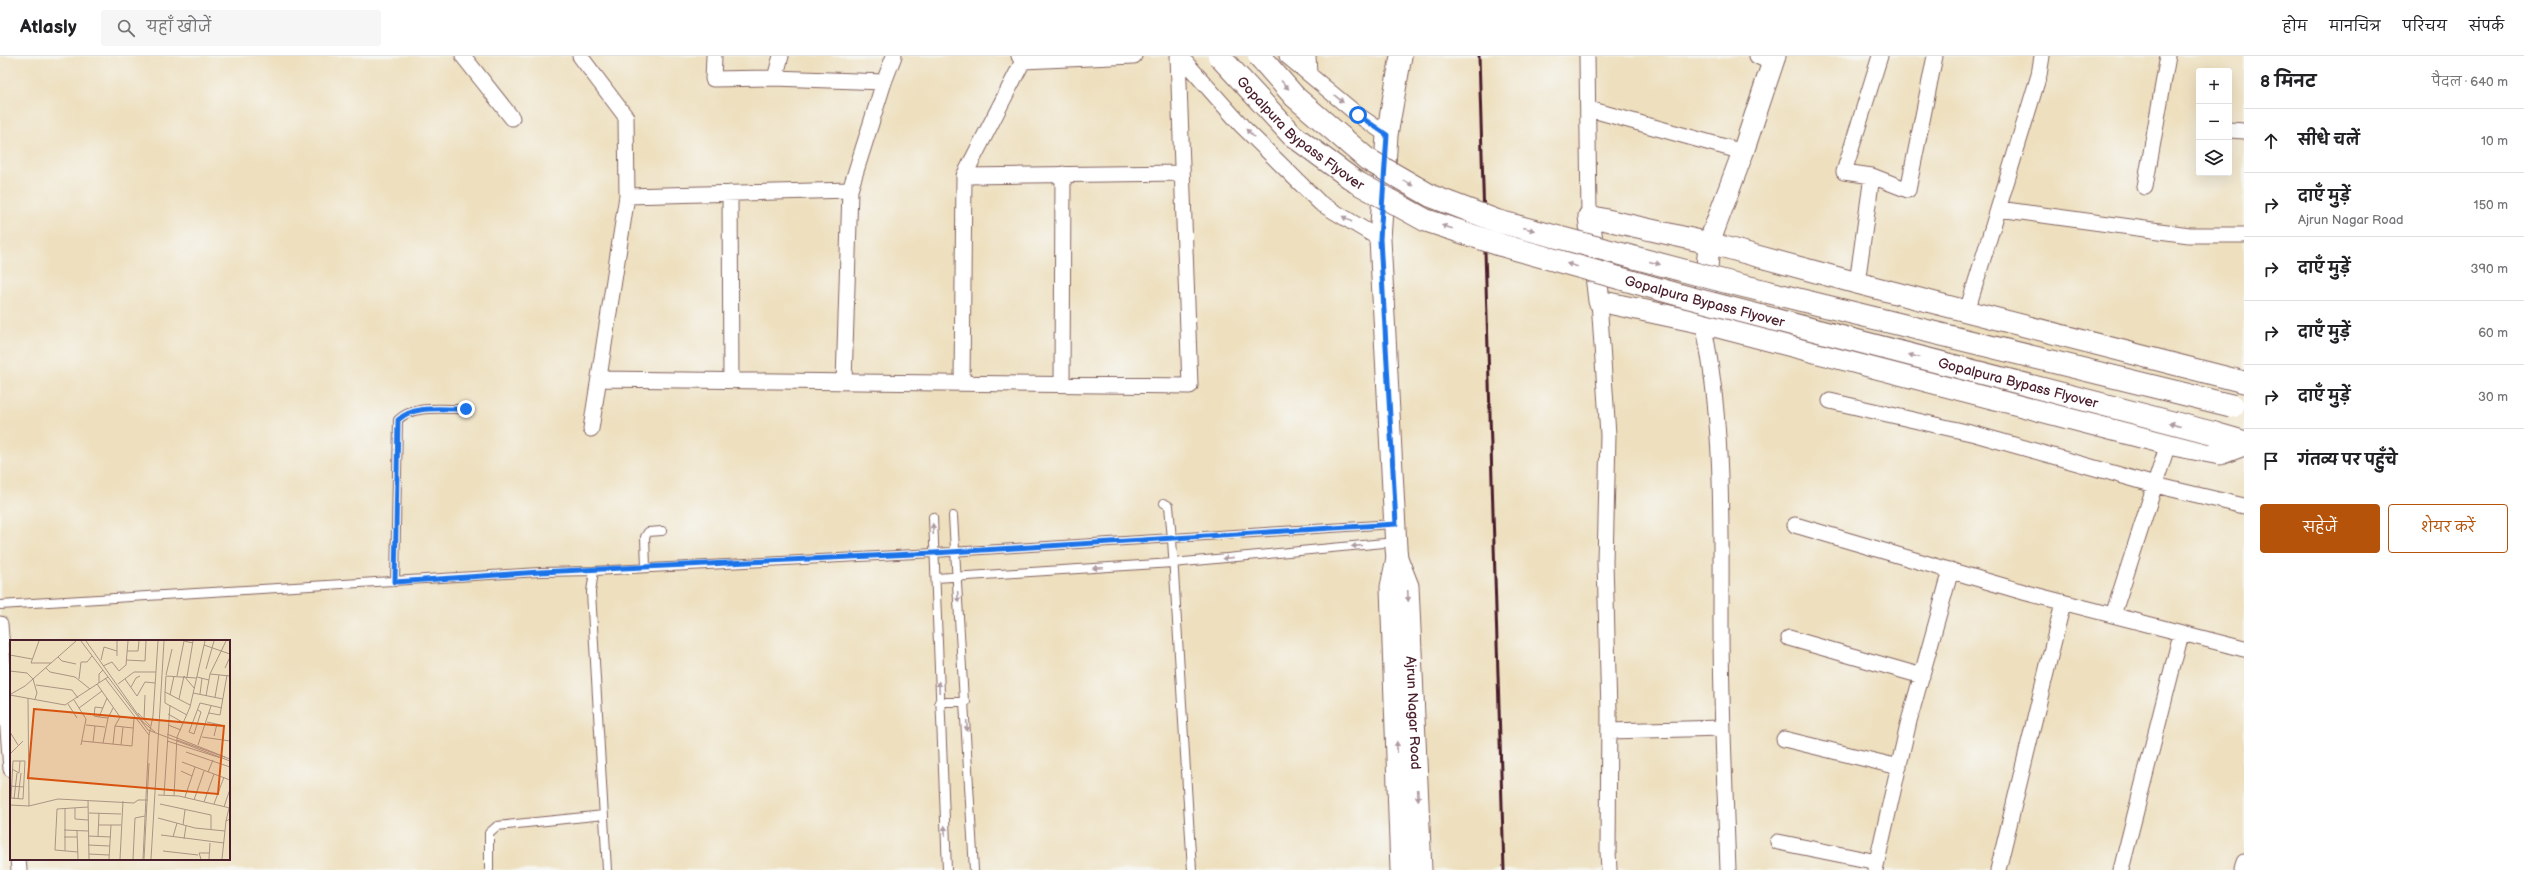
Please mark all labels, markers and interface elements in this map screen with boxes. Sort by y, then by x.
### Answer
search box [101,10,381,46]
text: Atlasly [20,16,77,39]
icon: search [115,17,137,39]
text: यहाँ खोजें [147,18,211,37]
text: होम [2283,18,2307,35]
text: मानचित्र [2329,18,2381,35]
text: परिचय [2403,18,2447,35]
text: संपर्क [2469,18,2504,35]
map controls [2196,68,2232,176]
button: + [2196,68,2232,104]
text: 8 मिनट [2260,72,2316,92]
street label: Gopalpura Bypass Flyover [1234,73,1368,194]
text: पैदल · 640 m [2432,74,2508,90]
one-way arrow [1280,80,1290,90]
one-way arrow [1333,94,1344,103]
button: − [2196,104,2232,140]
route start [1349,106,1367,124]
one-way arrow [1245,128,1255,138]
icon: ahead [2260,130,2282,152]
text: सीधे चलें [2298,131,2360,150]
text: 10 m [2481,133,2508,149]
button: layers [2196,140,2232,176]
one-way arrow [1402,179,1414,186]
text: दाएँ मुड़ें [2298,187,2350,206]
icon: right [2260,194,2282,216]
text: 150 m [2474,197,2508,213]
text: Ajrun Nagar Road [2298,212,2403,228]
one-way arrow [1341,216,1353,223]
one-way arrow [1441,224,1453,230]
one-way arrow [1523,226,1535,232]
icon: right [2260,258,2282,280]
text: दाएँ मुड़ें [2298,259,2350,278]
one-way arrow [1648,260,1661,266]
one-way arrow [1565,261,1578,267]
text: 390 m [2471,261,2508,277]
street label: Gopalpura Bypass Flyover [1623,272,1787,331]
icon: right [2260,322,2282,344]
text: दाएँ मुड़ें [2298,323,2350,342]
text: 60 m [2478,325,2508,341]
one-way arrow [1908,352,1920,358]
street label: Gopalpura Bypass Flyover [1936,354,2101,412]
icon: right [2260,386,2282,408]
text: दाएँ मुड़ें [2298,387,2350,406]
text: 30 m [2478,389,2508,405]
route end [457,400,475,418]
one-way arrow [2169,420,2181,426]
icon: arrive [2260,450,2282,472]
text: गंतव्य पर पहुँचे [2298,451,2397,470]
button: सहेजें [2260,504,2380,553]
button: शेयर करें [2388,504,2508,553]
one-way arrow [930,522,936,535]
one-way arrow [1351,543,1363,549]
one-way arrow [1222,555,1234,562]
one-way arrow [1092,564,1104,571]
one-way arrow [1405,590,1411,603]
one-way arrow [954,591,961,603]
inset map [10,640,230,860]
street label: Ajrun Nagar Road [1403,656,1425,770]
one-way arrow [936,680,942,693]
one-way arrow [964,720,970,733]
one-way arrow [1393,741,1400,753]
one-way arrow [1414,789,1421,801]
one-way arrow [942,824,948,837]

